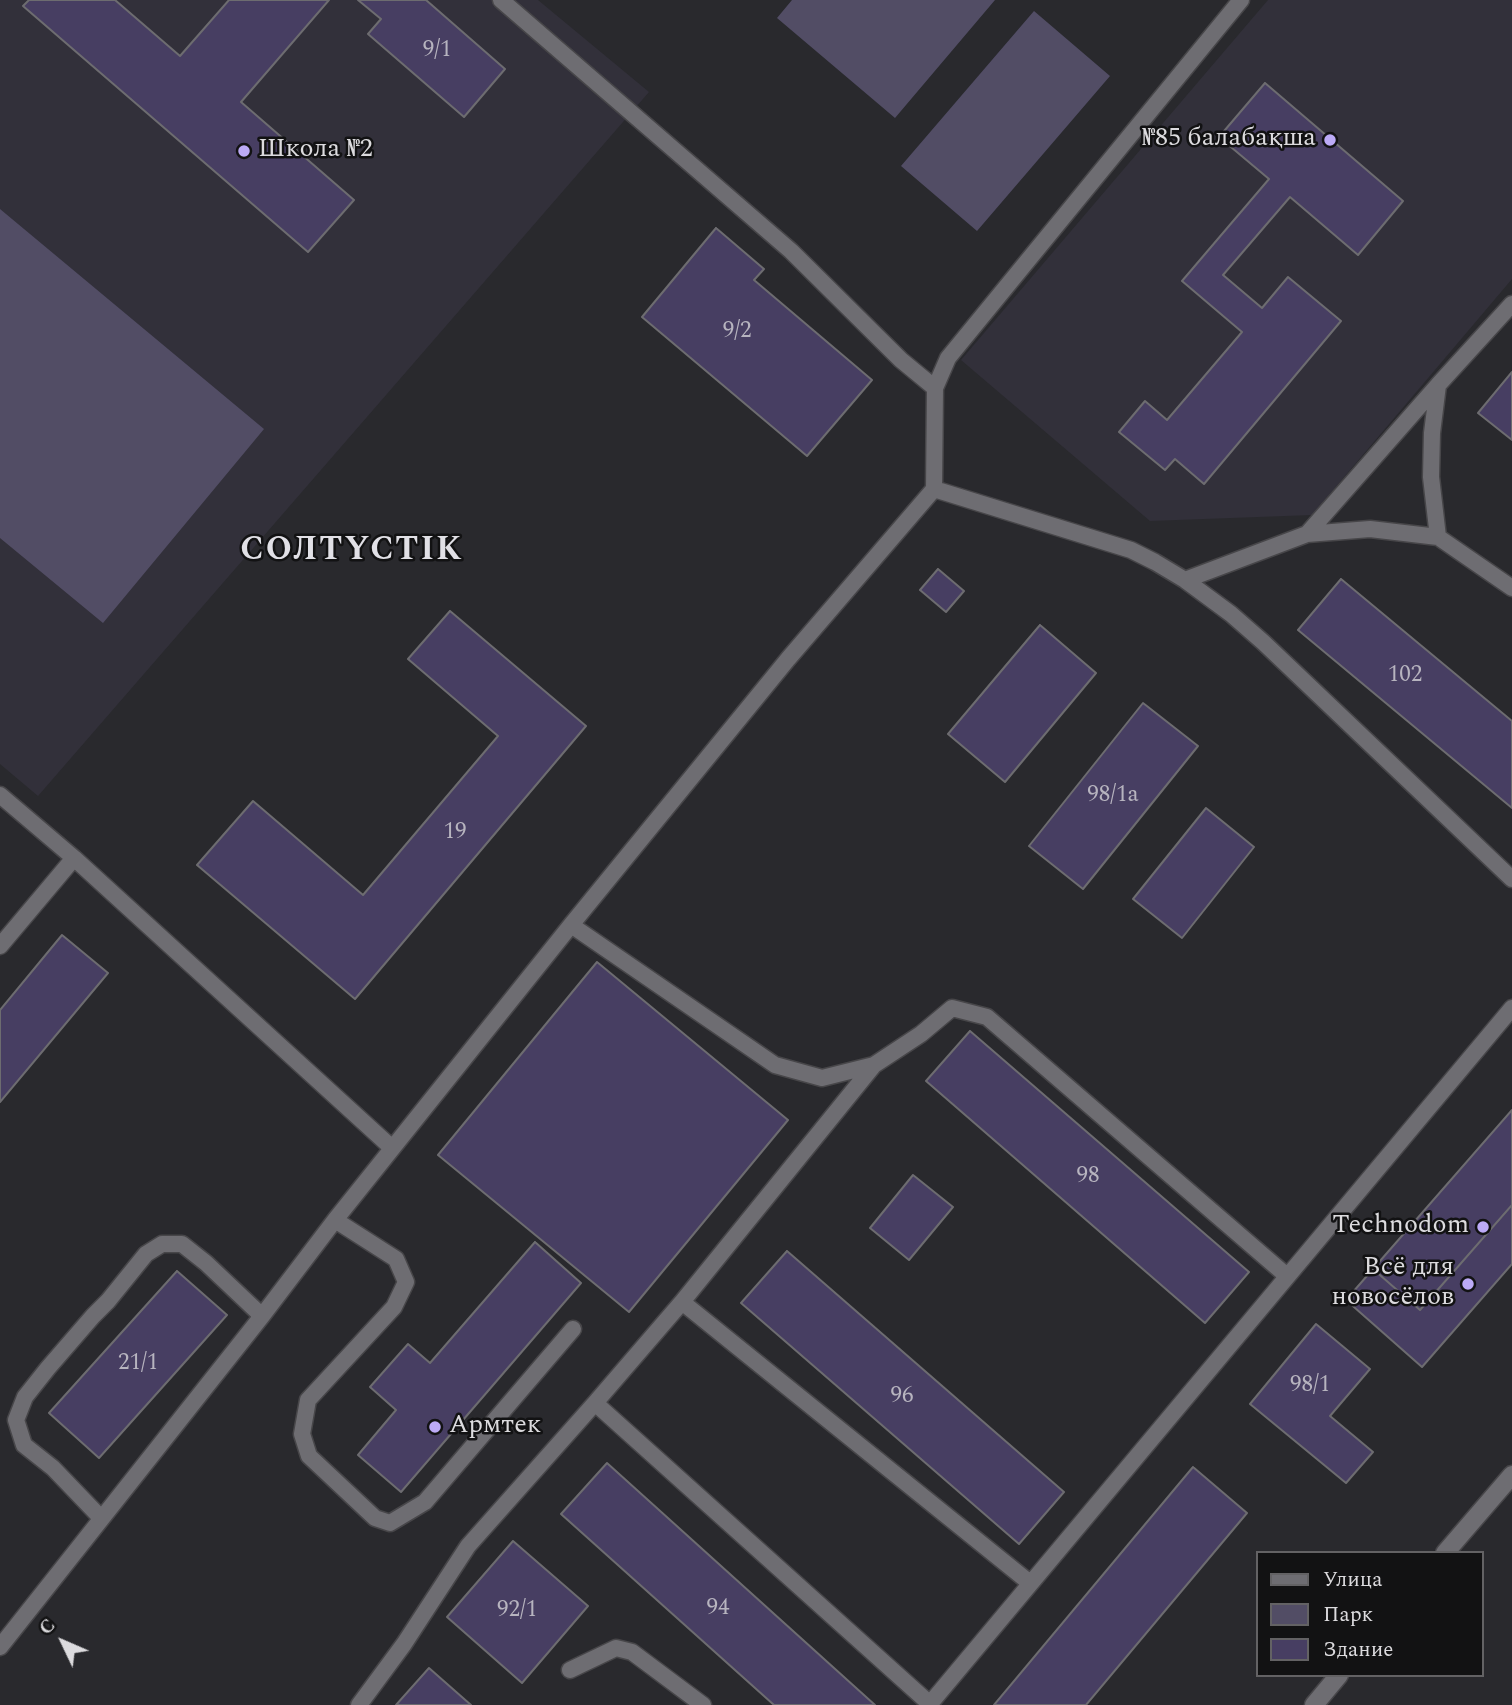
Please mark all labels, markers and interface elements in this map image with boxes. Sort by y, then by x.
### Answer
house number: 9/1 [423,37,451,65]
place label: №85 балабақша [1142,124,1316,156]
marker: №85 балабақша [1322,132,1338,148]
place label: Школа №2 [258,135,373,167]
marker: Школа №2 [236,143,252,159]
house number: 9/2 [723,318,751,346]
district label: СОЛТҮСТІК [241,533,463,573]
house number: 102 [1388,662,1422,690]
house number: 98/1а [1087,782,1139,810]
house number: 19 [444,819,466,847]
house number: 98 [1077,1163,1099,1191]
place label: Technodom [1332,1211,1469,1243]
marker: Technodom [1475,1219,1491,1235]
place label: Всё для новосёлов [1331,1253,1454,1314]
marker: Всё для новосёлов [1460,1276,1476,1292]
house number: 21/1 [118,1350,158,1378]
house number: 98/1 [1290,1372,1330,1400]
house number: 96 [891,1383,913,1411]
place label: Армтек [449,1411,541,1443]
marker: Армтек [427,1419,443,1435]
legend [1256,1551,1484,1677]
text: Улица [1323,1564,1382,1596]
house number: 94 [707,1595,729,1623]
house number: 92/1 [497,1597,537,1625]
text: Парк [1323,1599,1373,1631]
north arrow [28,1607,98,1677]
text: С [32,1612,63,1642]
text: Здание [1323,1634,1393,1666]

